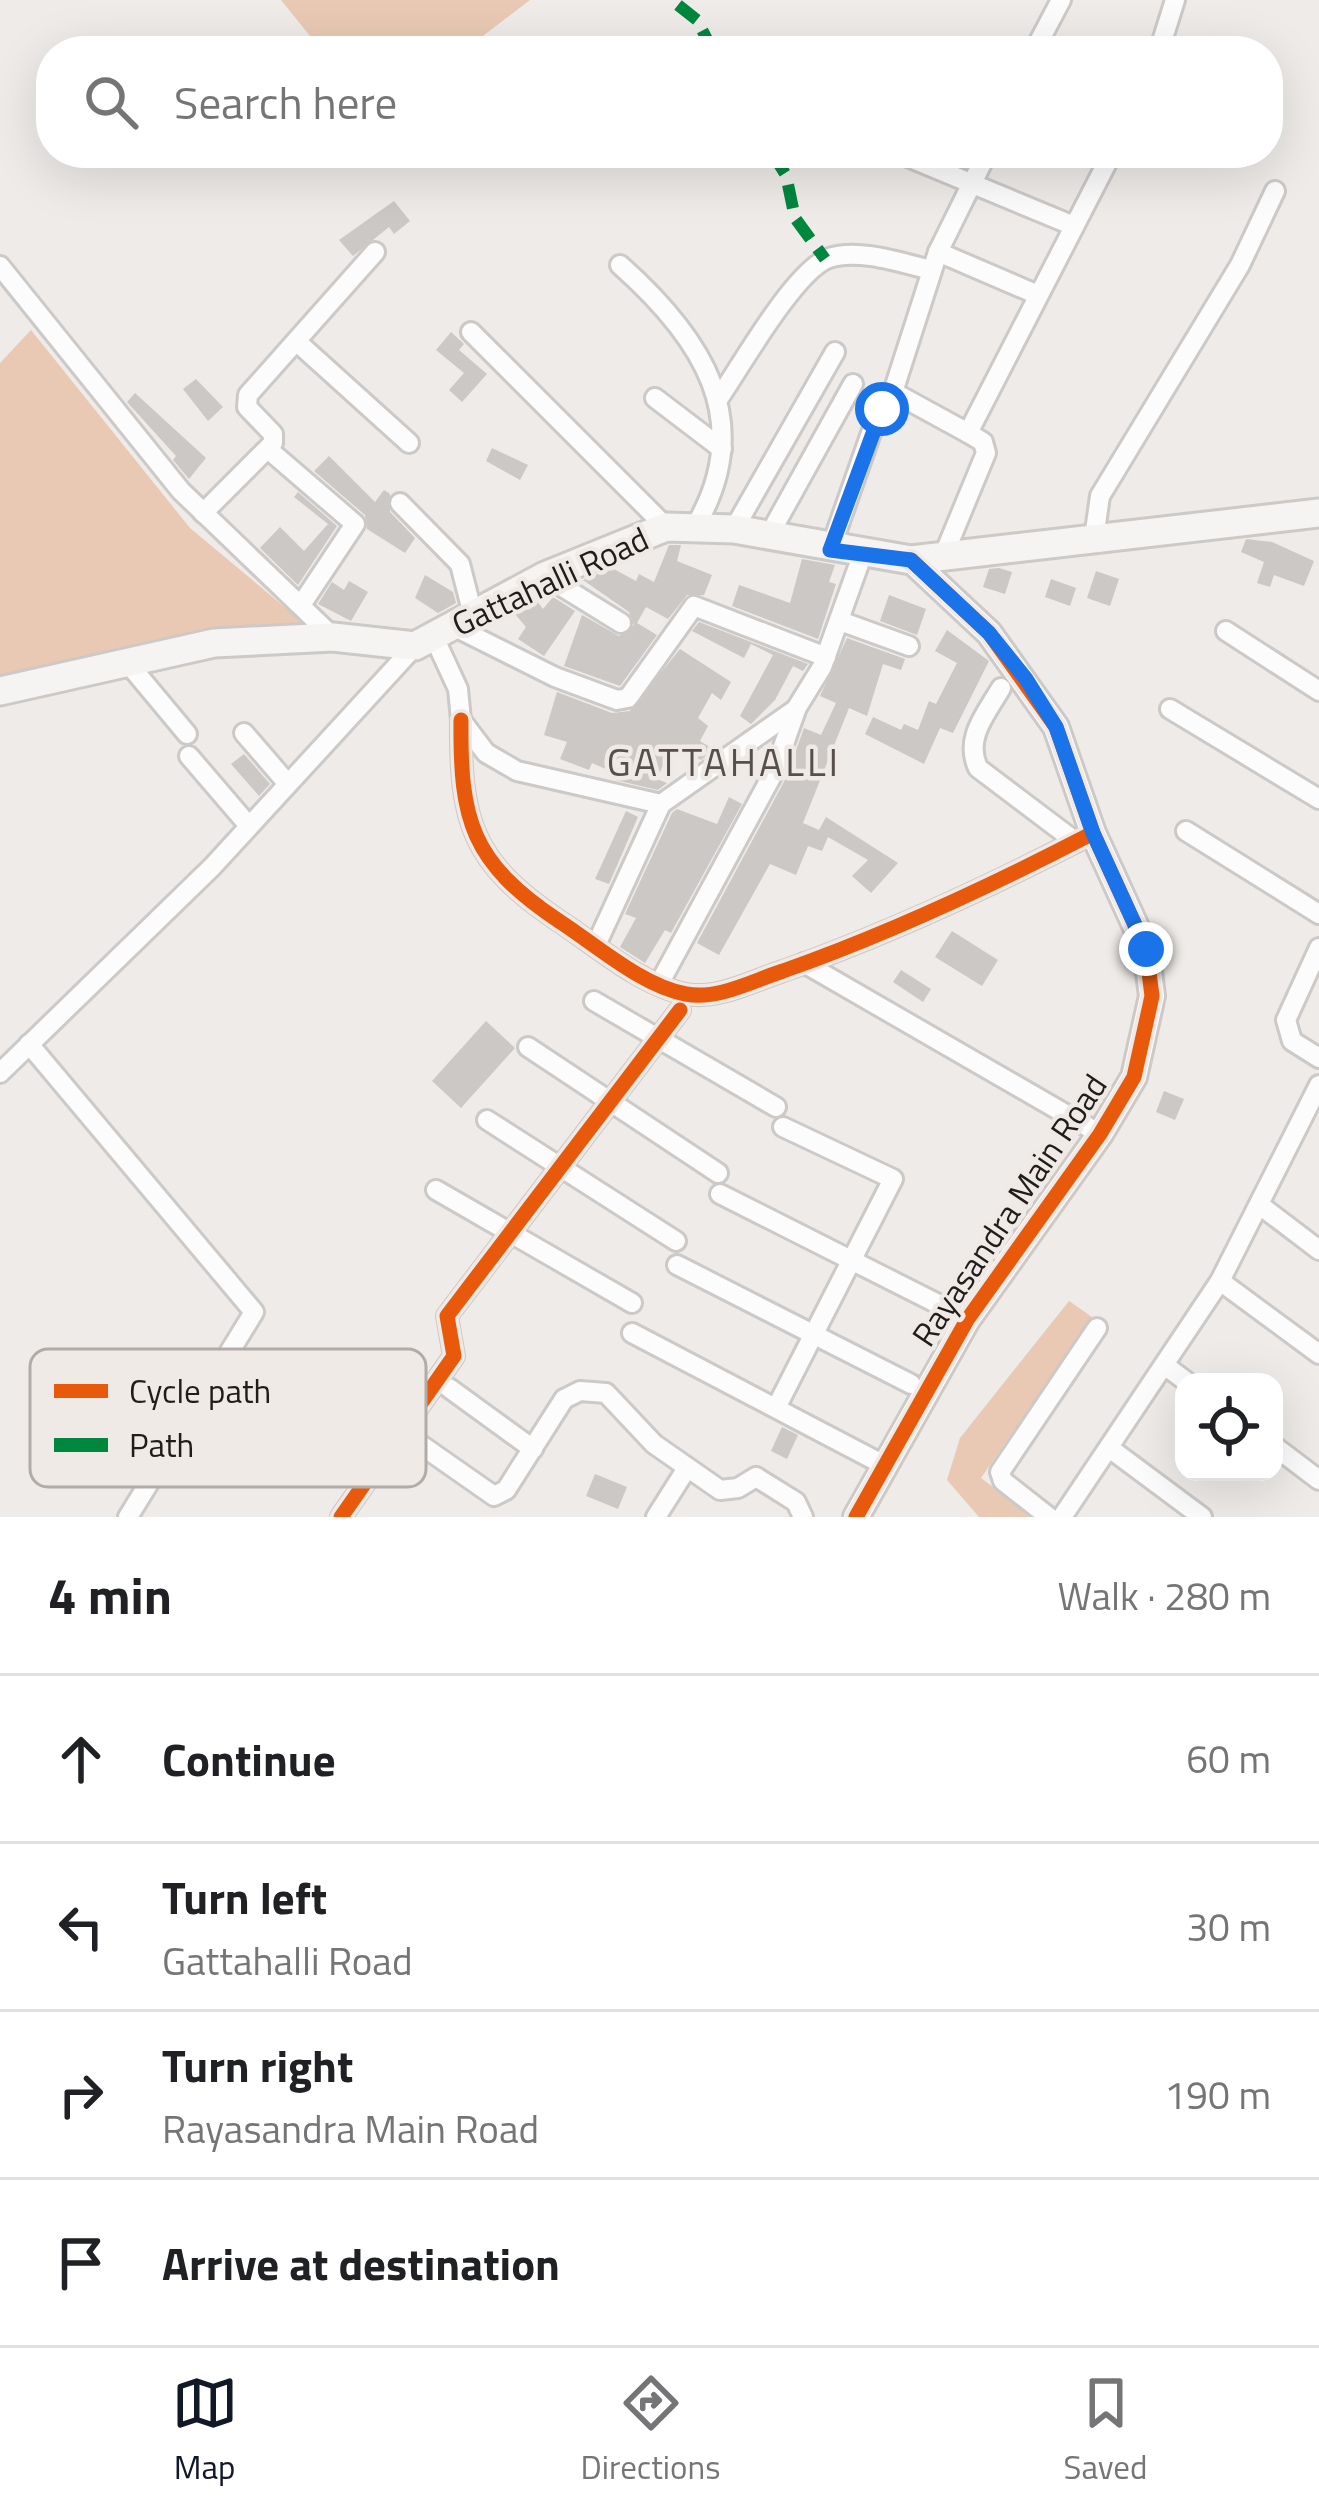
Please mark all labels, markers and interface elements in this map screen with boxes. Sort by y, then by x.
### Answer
search box [36,36,1283,168]
text: Search here [174,68,397,136]
icon: search [78,69,144,135]
route start [855,382,909,436]
street label: Gattahalli Road [443,514,657,648]
district label: GATTAHALLI [607,732,841,791]
route end [1119,922,1173,976]
street label: Rayasandra Main Road [899,1064,1119,1356]
legend [30,1349,426,1487]
text: Cycle path [129,1366,271,1416]
map controls [1175,1373,1283,1481]
button: locate [1175,1373,1283,1481]
text: Path [129,1420,194,1470]
text: 4 min [48,1556,172,1634]
text: Walk · 280 m [1057,1566,1271,1625]
text: Continue [162,1725,336,1793]
icon: ahead [48,1726,114,1792]
text: 60 m [1186,1729,1271,1788]
text: Turn left [162,1863,327,1931]
icon: left [48,1894,114,1960]
text: 30 m [1186,1897,1271,1956]
text: Gattahalli Road [162,1931,413,1990]
text: Turn right [162,2031,353,2099]
icon: right [48,2062,114,2128]
text: 190 m [1164,2065,1271,2124]
text: Rayasandra Main Road [162,2099,539,2158]
text: Arrive at destination [162,2229,560,2297]
icon: arrive [48,2230,114,2296]
tab: Map [172,2370,238,2492]
tab: Directions [581,2370,721,2492]
tab: Saved [1064,2370,1147,2492]

